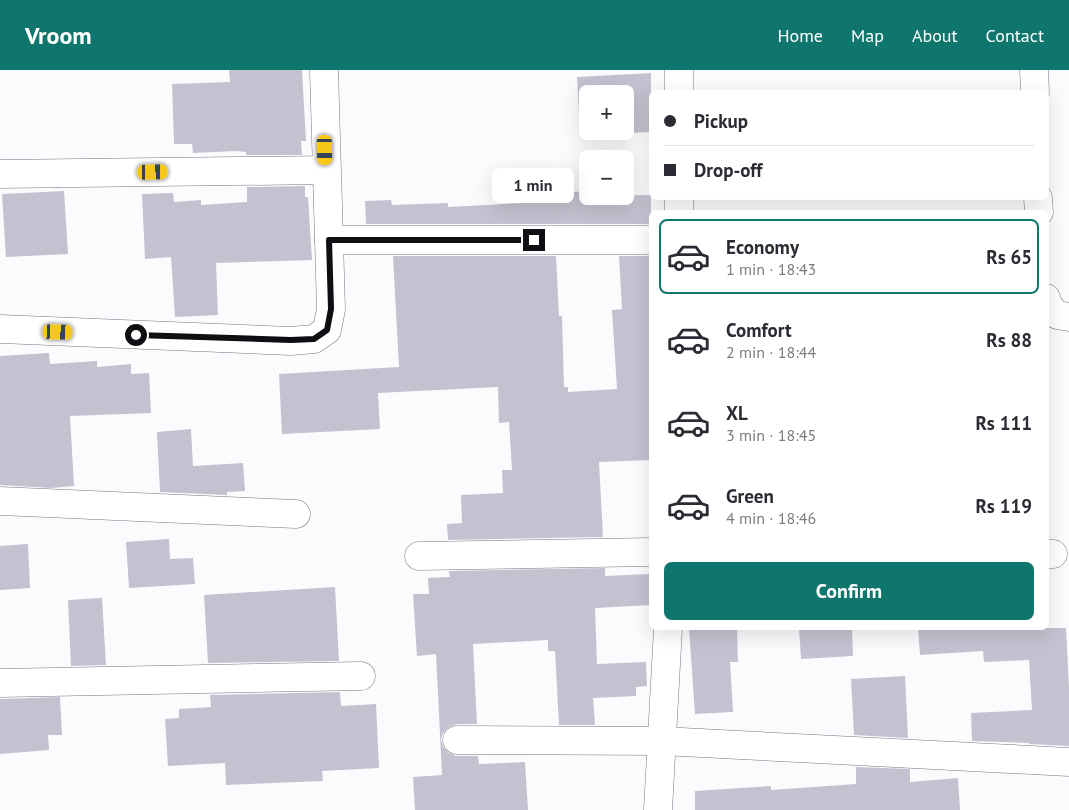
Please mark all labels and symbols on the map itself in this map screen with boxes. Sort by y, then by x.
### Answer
car [317,135,332,165]
car [137,164,168,180]
callout: 1 min [493,168,575,202]
route end [523,229,545,251]
car [42,324,73,340]
route start [125,324,147,346]

